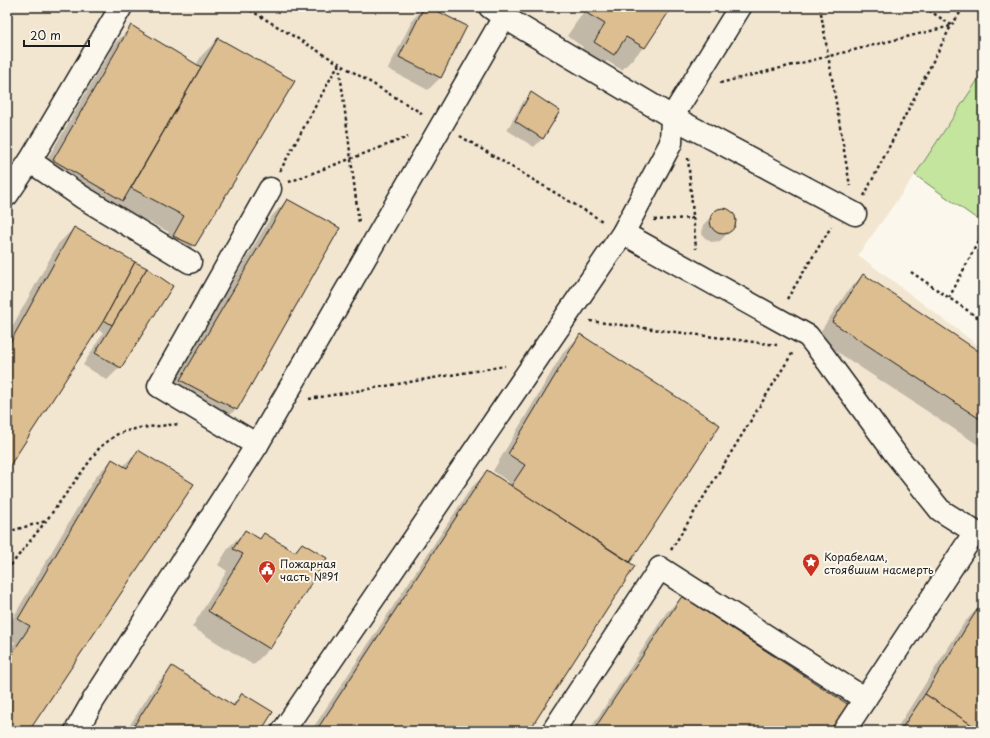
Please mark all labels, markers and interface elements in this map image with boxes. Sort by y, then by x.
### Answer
scale bar [24,22,89,48]
text: 20 m [30,26,61,44]
place label: Корабелам, стоявшим насмерть [824,548,934,578]
place icon: Корабелам, стоявшим насмерть [801,552,821,577]
place label: Пожарная часть №91 [280,555,339,585]
public building icon: Пожарная часть №91 [257,559,277,584]

